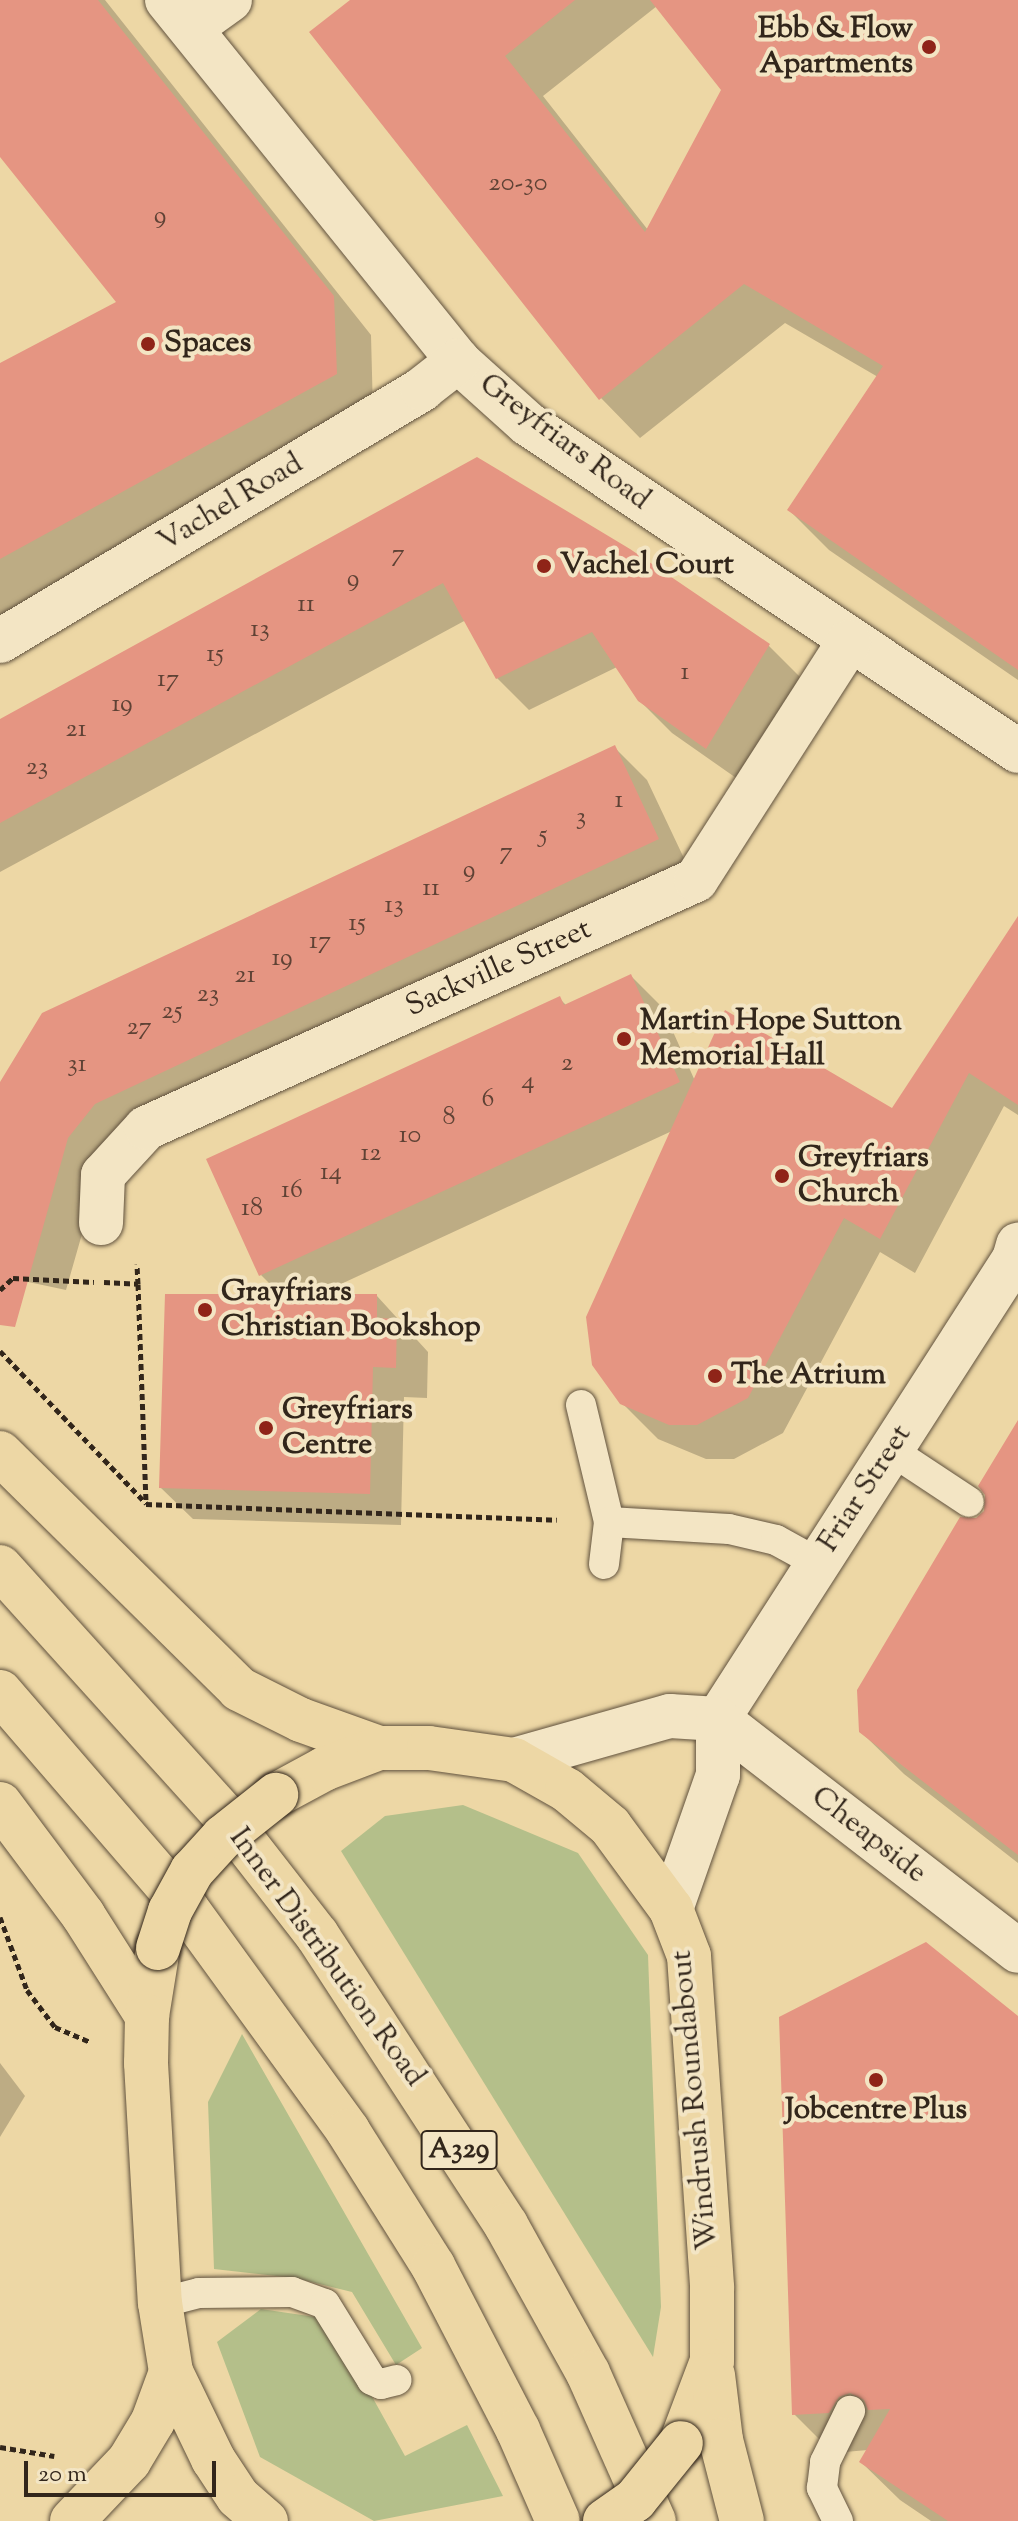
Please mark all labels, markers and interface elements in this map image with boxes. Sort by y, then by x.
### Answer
place label: Ebb & Flow Apartments [758,12,913,82]
marker: Ebb & Flow Apartments [920,38,938,56]
house number: 20-30 [489,168,547,200]
house number: 9 [154,201,166,233]
place label: Spaces [164,326,251,362]
marker: Spaces [139,335,157,353]
street label: Greyfriars Road [471,367,657,519]
street label: Vachel Road [152,447,310,561]
house number: 7 [391,539,405,571]
place label: Vachel Court [560,548,734,584]
marker: Vachel Court [535,557,553,575]
house number: 9 [347,564,359,596]
house number: 11 [297,589,315,621]
house number: 13 [250,614,270,646]
house number: 15 [206,639,224,671]
house number: 1 [681,657,689,689]
house number: 17 [157,664,179,696]
house number: 19 [111,689,133,721]
house number: 21 [65,714,87,746]
house number: 23 [26,752,48,784]
house number: 1 [615,785,623,817]
house number: 3 [576,802,586,834]
house number: 5 [539,820,547,852]
house number: 7 [499,837,513,869]
house number: 9 [463,855,475,887]
house number: 11 [422,873,440,905]
house number: 13 [384,890,404,922]
house number: 15 [348,908,366,940]
street label: Sackville Street [401,912,597,1026]
house number: 17 [309,926,331,958]
house number: 19 [271,943,293,975]
house number: 21 [234,960,256,992]
house number: 23 [197,979,219,1011]
house number: 25 [161,996,183,1028]
place label: Martin Hope Sutton Memorial Hall [640,1004,902,1074]
house number: 27 [126,1012,152,1044]
marker: Martin Hope Sutton Memorial Hall [615,1030,633,1048]
house number: 2 [561,1048,573,1080]
house number: 31 [67,1049,87,1081]
house number: 4 [521,1066,535,1098]
house number: 6 [482,1084,494,1116]
house number: 8 [443,1102,455,1134]
house number: 10 [399,1120,421,1152]
house number: 12 [360,1138,382,1170]
place label: Greyfriars Church [798,1141,929,1212]
house number: 14 [320,1157,342,1189]
marker: Greyfriars Church [773,1167,791,1185]
house number: 16 [281,1175,303,1207]
house number: 18 [241,1193,263,1225]
place label: Grayfriars Christian Bookshop [221,1275,481,1346]
marker: Grayfriars Christian Bookshop [196,1301,214,1319]
place label: The Atrium [731,1358,886,1394]
marker: The Atrium [706,1367,724,1385]
place label: Greyfriars Centre [282,1393,413,1464]
marker: Greyfriars Centre [257,1419,275,1437]
street label: Friar Street [812,1419,920,1559]
street label: Cheapside [803,1780,933,1892]
street label: Inner Distribution Road [220,1822,432,2094]
street label: Windrush Roundabout [665,1948,727,2252]
marker: Jobcentre Plus [867,2071,885,2089]
place label: Jobcentre Plus [785,2093,967,2129]
road number: A329 [419,2126,499,2174]
scale bar [28,2445,220,2495]
text: 20 m [38,2458,87,2492]

